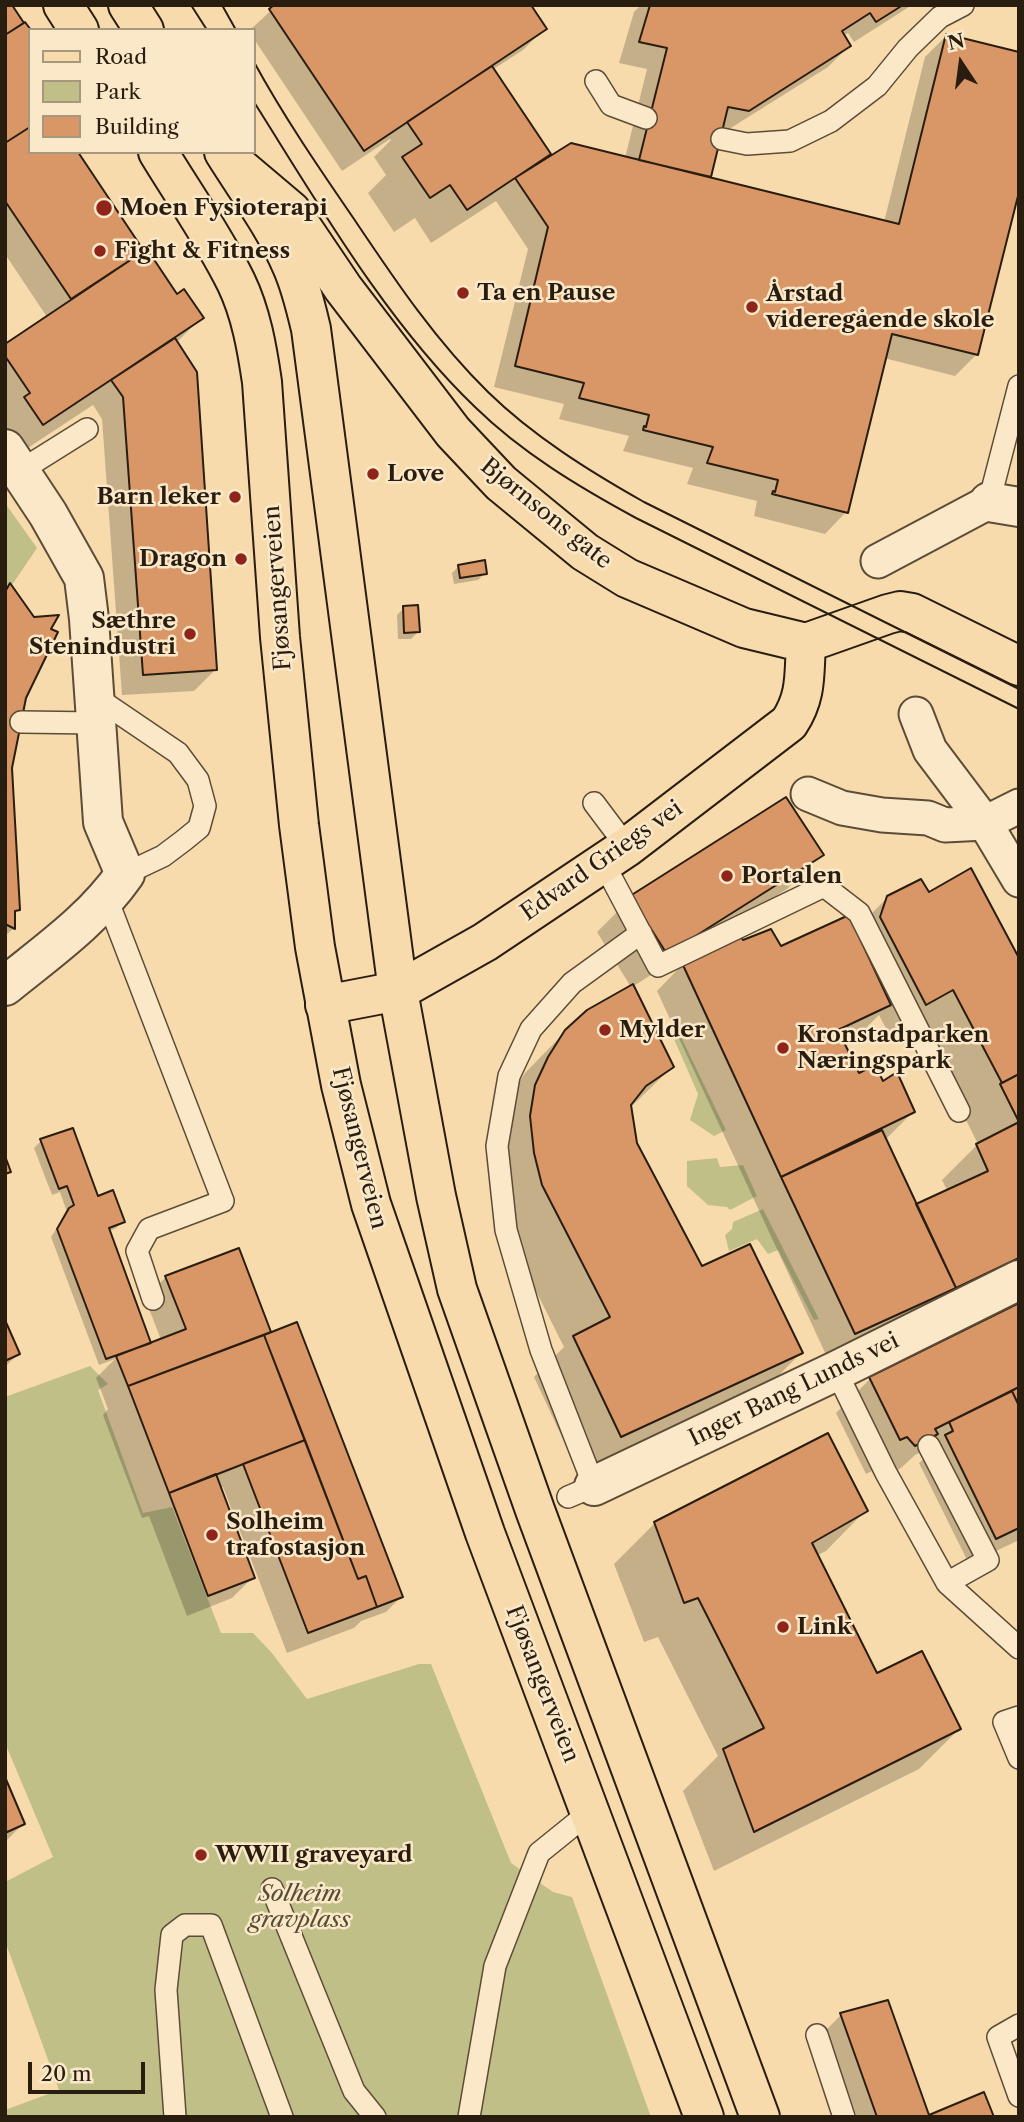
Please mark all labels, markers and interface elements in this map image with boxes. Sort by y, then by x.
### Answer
legend [28,28,256,154]
north arrow [926,28,996,98]
text: N [946,29,967,55]
text: Road [95,44,147,69]
text: Park [95,79,141,104]
text: Building [95,114,179,139]
place label: Moen Fysioterapi [120,194,328,222]
marker: Moen Fysioterapi [94,198,114,218]
place label: Fight & Fitness [114,237,290,265]
marker: Fight & Fitness [92,243,108,259]
place label: Ta en Pause [477,279,615,307]
place label: Årstad videregående skole [766,280,995,334]
marker: Ta en Pause [455,285,471,301]
marker: Årstad videregående skole [744,299,760,315]
street label: Bjørnsons gate [475,453,617,575]
place label: Love [387,460,444,488]
marker: Love [365,466,381,482]
place label: Barn leker [96,483,221,511]
marker: Barn leker [227,489,243,505]
street label: Fjøsangerveien [258,504,298,672]
place label: Dragon [139,545,227,573]
marker: Dragon [233,551,249,567]
place label: Sæthre Stenindustri [29,607,176,661]
marker: Sæthre Stenindustri [182,626,198,642]
street label: Edvard Griegs vei [516,795,688,927]
place label: Portalen [741,862,842,890]
marker: Portalen [719,868,735,884]
place label: Mylder [619,1016,705,1044]
place label: Kronstadparken Næringspark [797,1021,989,1075]
marker: Mylder [597,1022,613,1038]
marker: Kronstadparken Næringspark [775,1040,791,1056]
street label: Fjøsangerveien [326,1064,392,1232]
street label: Inger Bang Lunds vei [685,1327,903,1453]
place label: Solheim trafostasjon [226,1508,365,1562]
marker: Solheim trafostasjon [204,1527,220,1543]
street label: Fjøsangerveien [499,1602,585,1766]
place label: Link [797,1613,852,1641]
marker: Link [775,1619,791,1635]
place label: WWII graveyard [215,1841,413,1869]
marker: WWII graveyard [193,1847,209,1863]
park label: Solheim gravplass [249,1880,351,1934]
scale bar [32,2048,149,2092]
text: 20 m [41,2061,92,2086]

